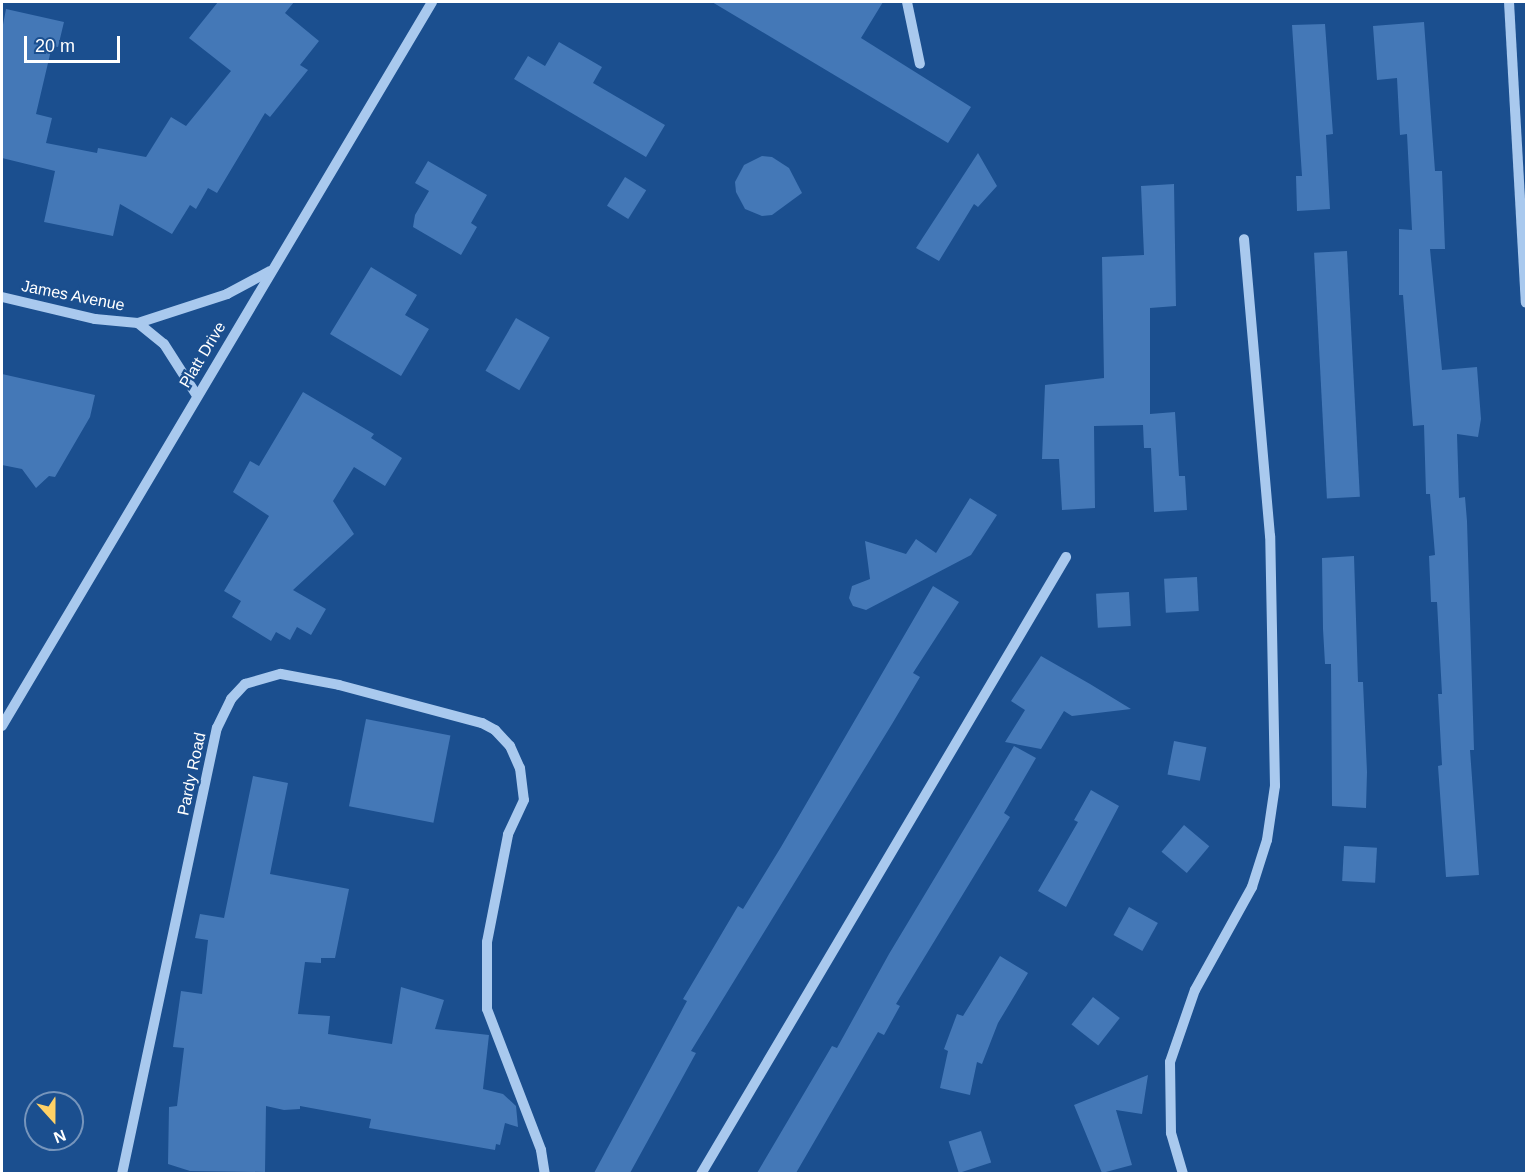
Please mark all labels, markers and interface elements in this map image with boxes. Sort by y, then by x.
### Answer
scale bar [27,24,123,62]
text: 20 m [35,36,75,56]
street label: James Avenue [19,277,127,315]
street label: Platt Drive [176,318,230,392]
street label: Pardy Road [174,731,210,817]
north arrow [24,1091,84,1151]
text: N [51,1126,68,1146]

